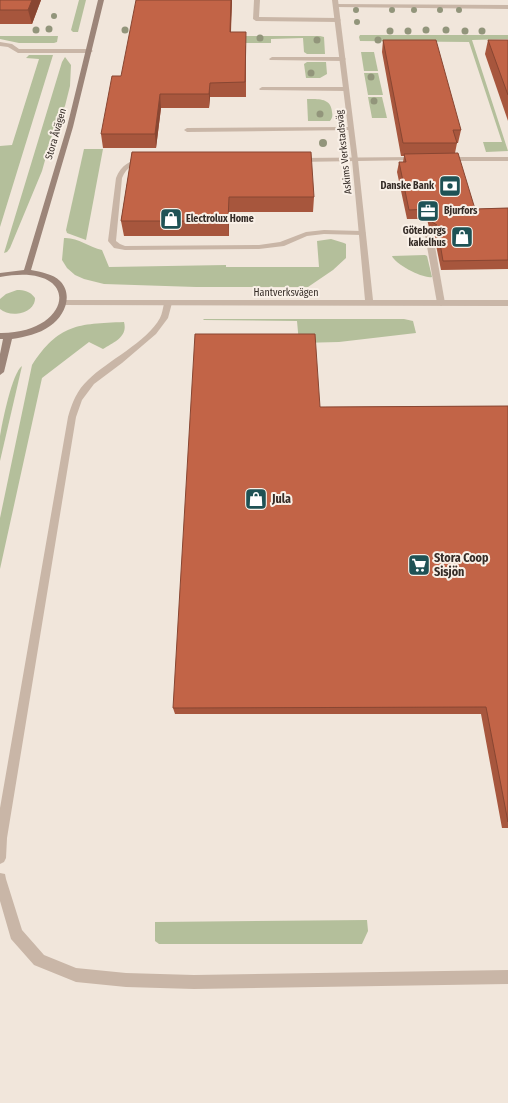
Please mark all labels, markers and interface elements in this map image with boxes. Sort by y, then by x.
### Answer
street label: Stora Åvägen [41,106,69,161]
street label: Askims Verkstadsväg [334,109,354,195]
bank icon: Danske Bank [437,173,463,199]
place label: Danske Bank [381,180,435,192]
office icon: Bjurfors [415,198,441,224]
place label: Bjurfors [444,205,478,217]
shop icon: Electrolux Home [158,206,184,232]
place label: Electrolux Home [186,213,254,225]
shop icon: Göteborgs kakelhus [449,224,475,250]
place label: Göteborgs kakelhus [403,225,447,249]
street label: Hantverksvägen [254,287,318,299]
shop icon: Jula [243,486,269,512]
place label: Jula [271,492,291,506]
place label: Stora Coop Sisjön [434,551,489,579]
supermarket icon: Stora Coop Sisjön [406,552,432,578]

